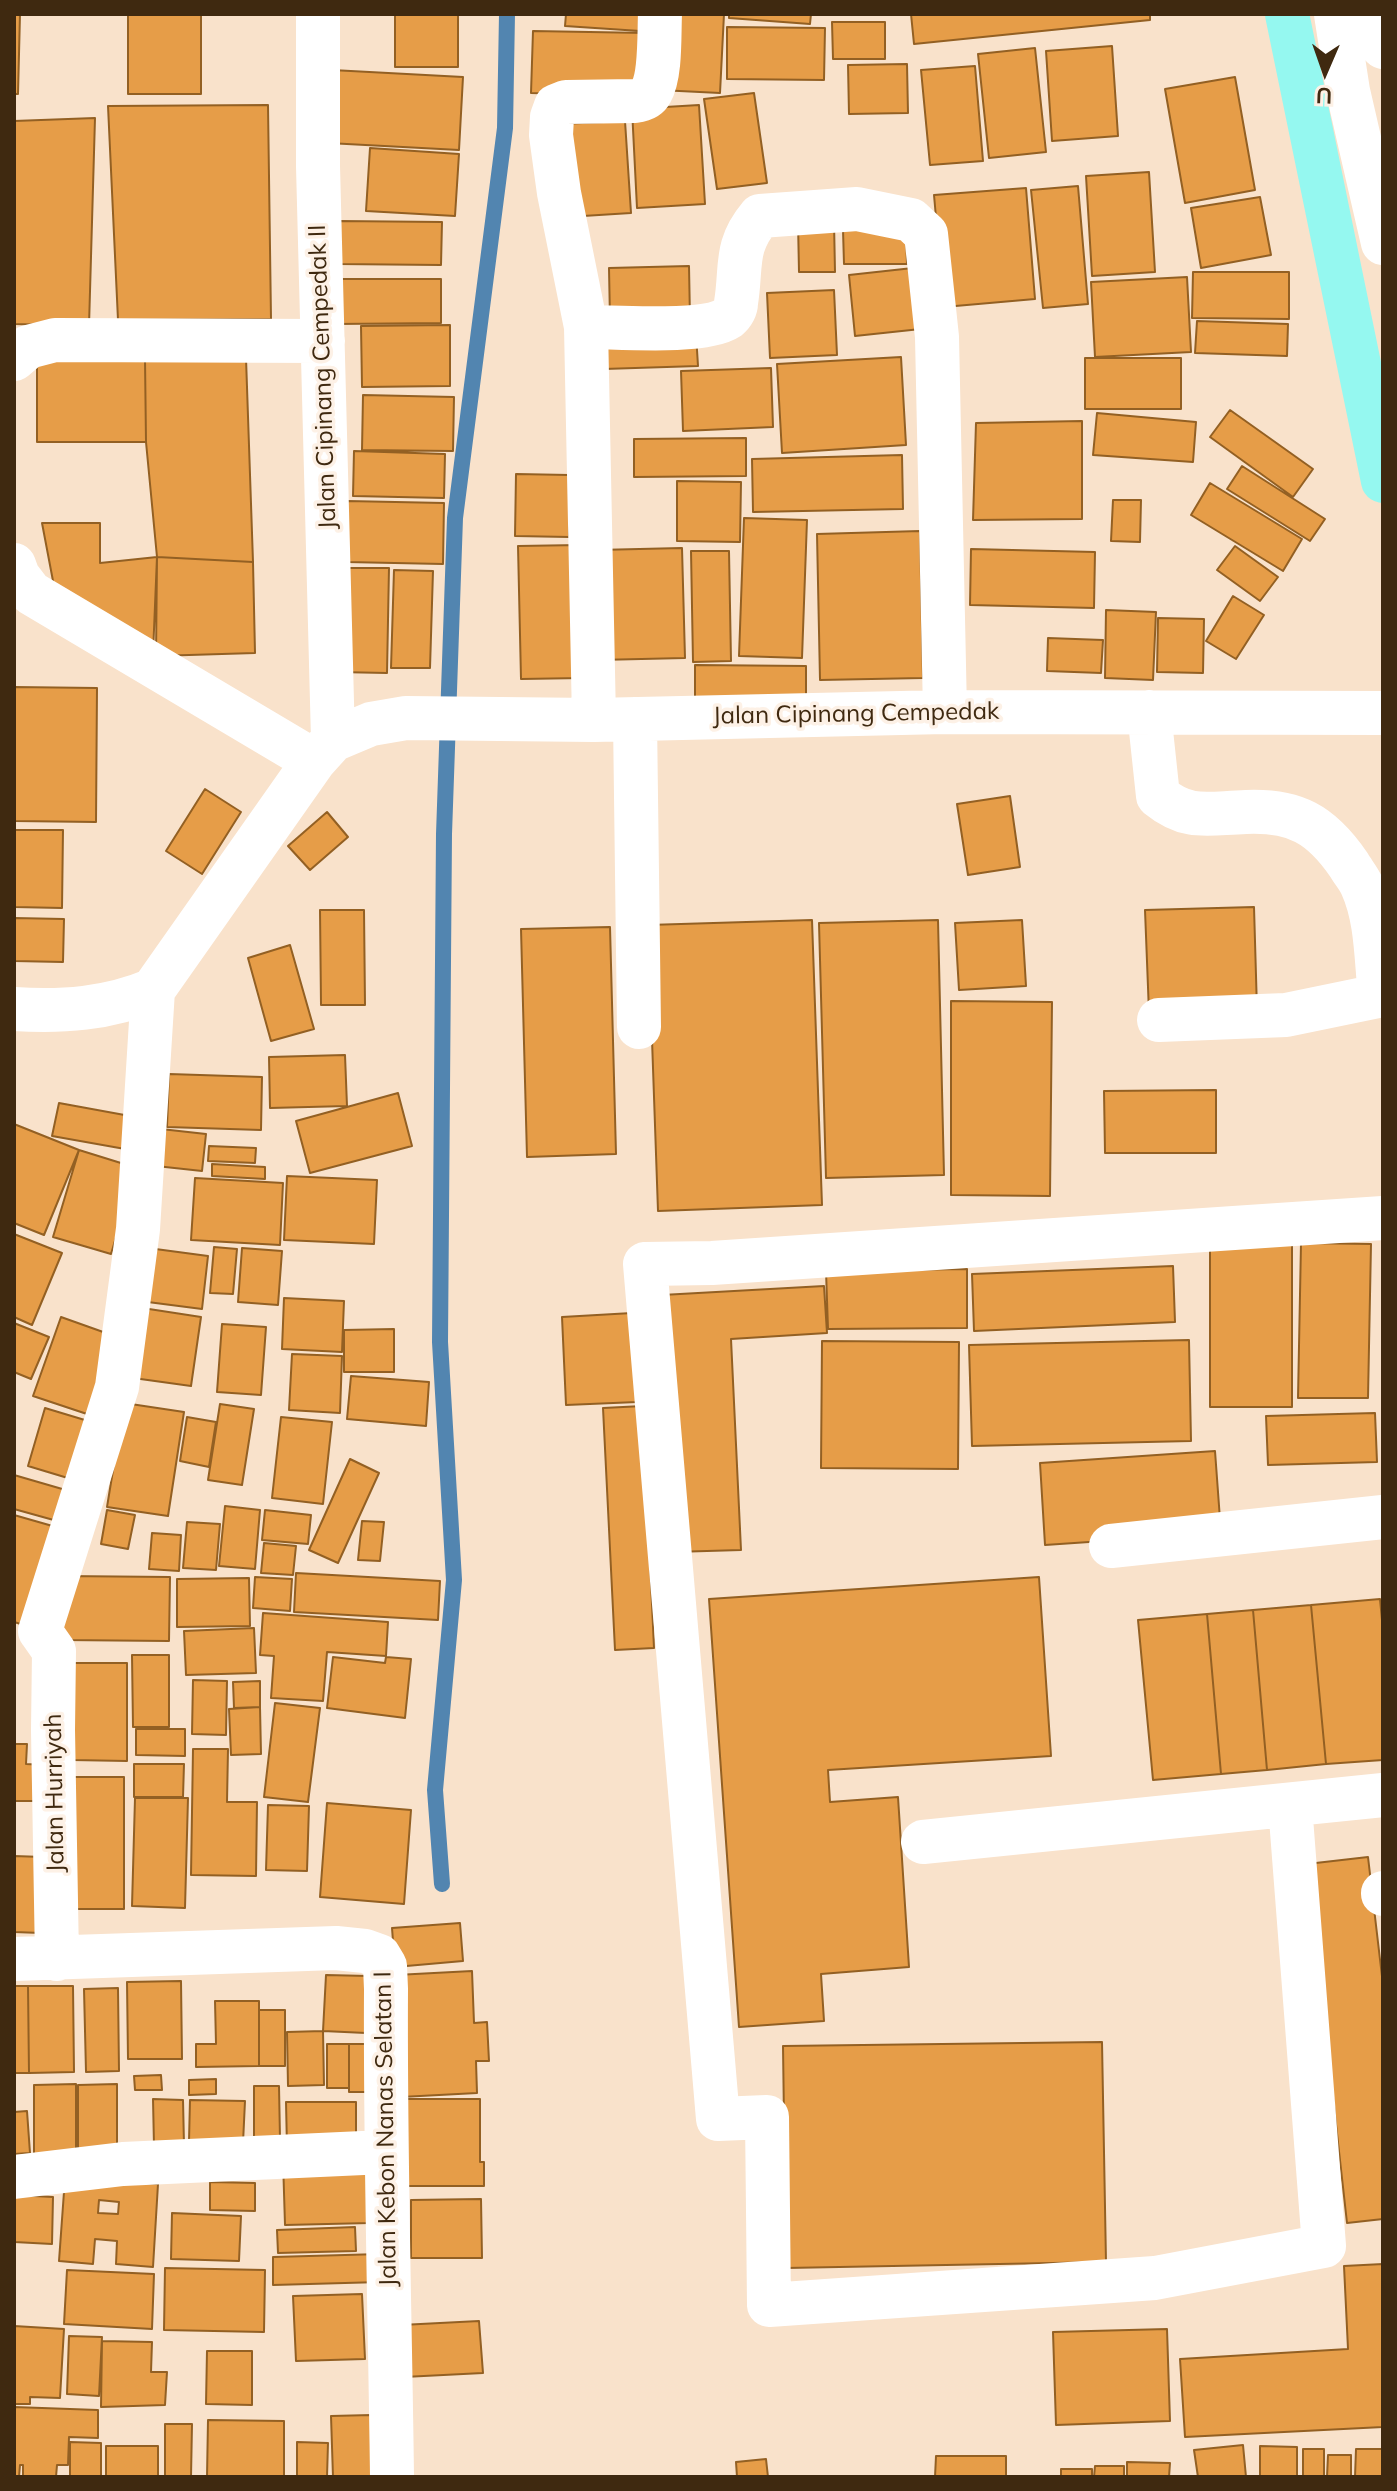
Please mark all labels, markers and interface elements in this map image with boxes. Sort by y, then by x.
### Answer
north arrow [1285,32,1365,112]
text: U [1316,82,1333,110]
street label: Jalan Cipinang Cempedak II [303,224,343,530]
street label: Jalan Cipinang Cempedak [712,697,1000,731]
street label: Jalan Hurriyah [39,1713,71,1873]
street label: Jalan Kebon Nanas Selatan I [369,1971,403,2287]

